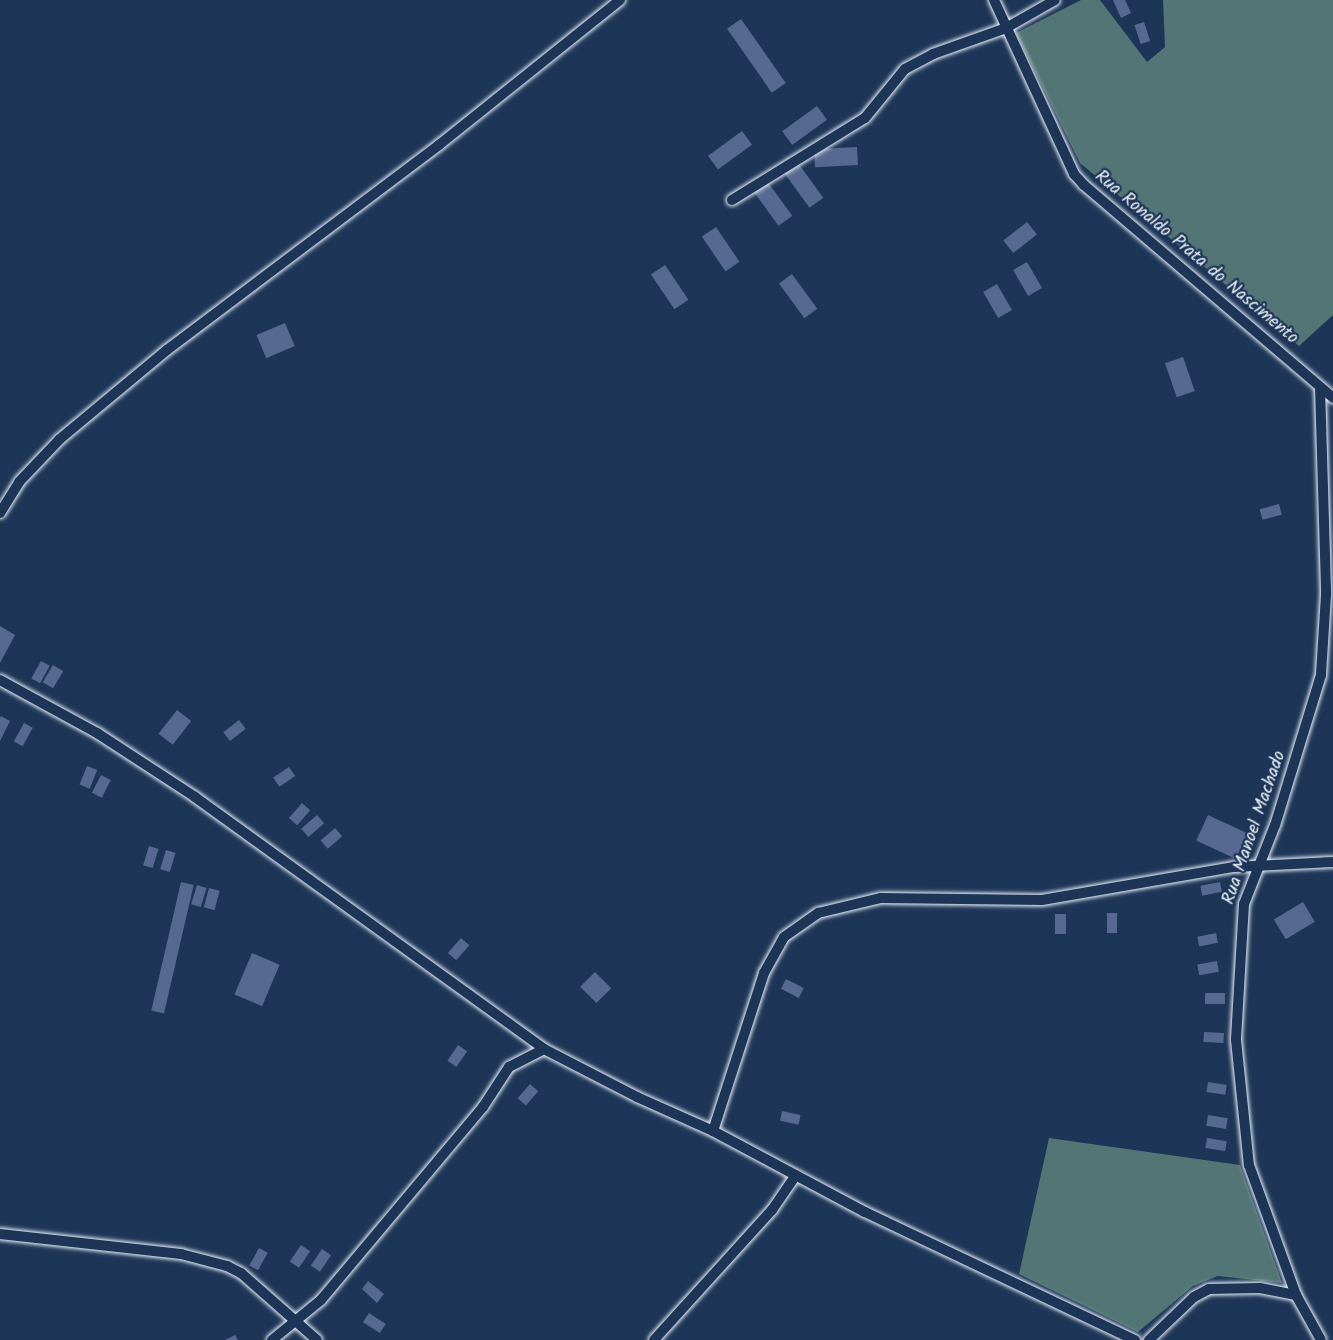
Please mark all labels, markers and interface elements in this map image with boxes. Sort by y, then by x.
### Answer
street label: Rua Ronaldo Prata do Nascimento [1090,166,1302,350]
street label: Rua Manoel Machado [1219,748,1291,908]

